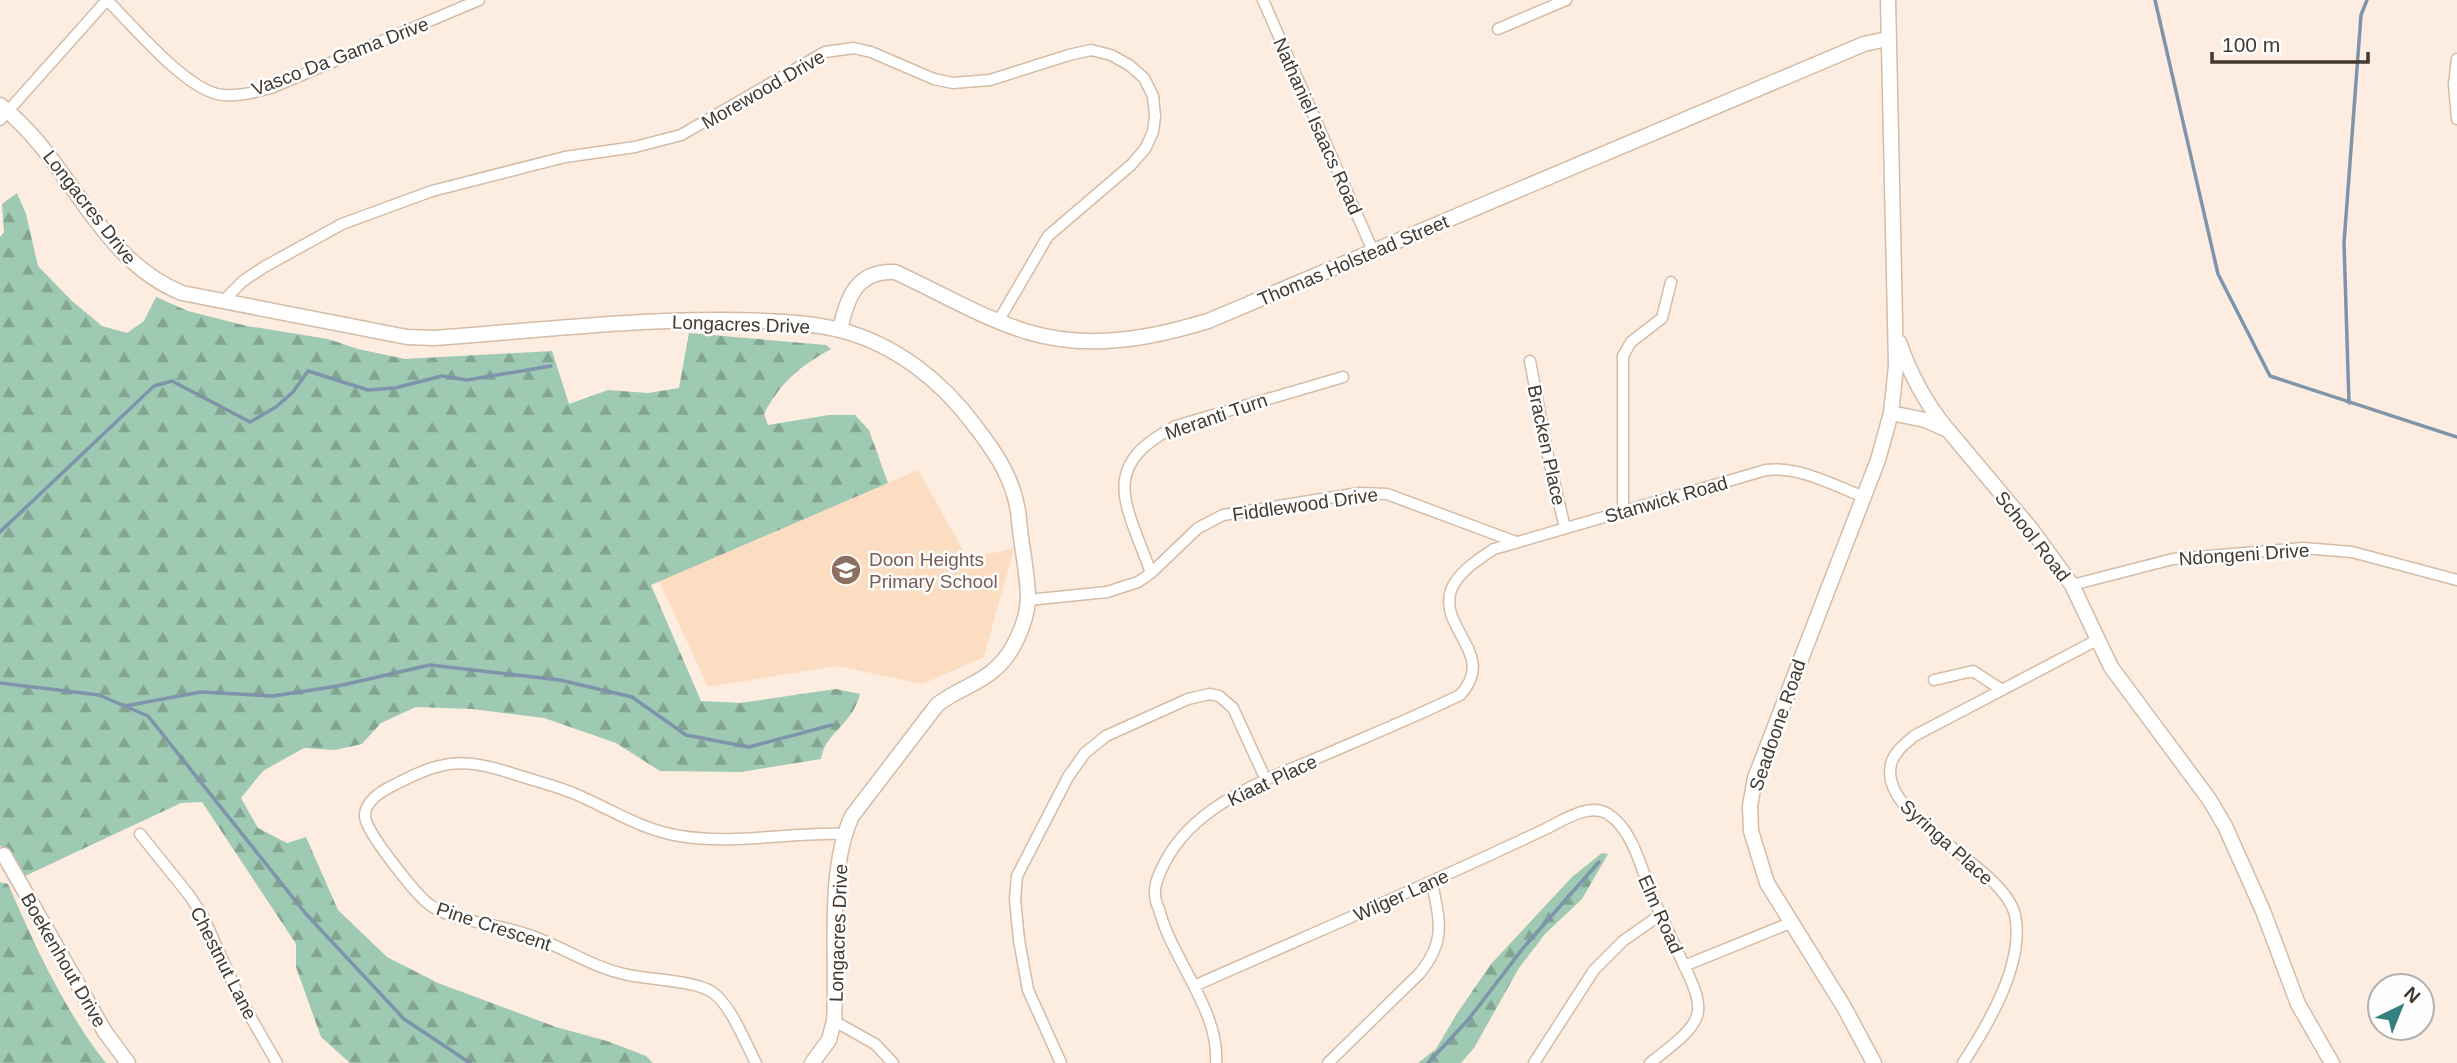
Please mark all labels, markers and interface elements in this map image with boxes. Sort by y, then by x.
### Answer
street label: Vasco Da Gama Drive [249,13,432,100]
scale bar [2212,21,2368,65]
text: 100 m [2222,33,2280,56]
street label: Nathaniel Isaacs Road [1269,35,1366,218]
street label: Morewood Drive [698,46,828,133]
street label: Longacres Drive [39,146,140,268]
street label: Thomas Holstead Street [1255,210,1452,310]
street label: Longacres Drive [671,312,810,337]
street label: Bracken Place [1524,383,1570,507]
street label: Meranti Turn [1162,389,1270,444]
street label: Stanwick Road [1602,472,1730,527]
street label: Fiddlewood Drive [1231,484,1379,525]
street label: School Road [1991,487,2074,586]
street label: Ndongeni Drive [2178,539,2310,570]
place label: Doon Heights Primary School [869,549,998,592]
school or university icon: Doon Heights Primary School [829,553,863,587]
street label: Seadoone Road [1745,657,1810,794]
street label: Kiaat Place [1224,751,1320,810]
street label: Syringa Place [1896,795,1997,889]
street label: Longacres Drive [826,864,851,1003]
street label: Wilger Lane [1351,865,1452,926]
street label: Elm Road [1634,872,1687,957]
street label: Boekenhout Drive [17,890,110,1031]
street label: Pine Crescent [434,898,555,955]
street label: Chestnut Lane [186,903,261,1023]
north arrow [2366,972,2436,1042]
text: N [2400,983,2424,1007]

